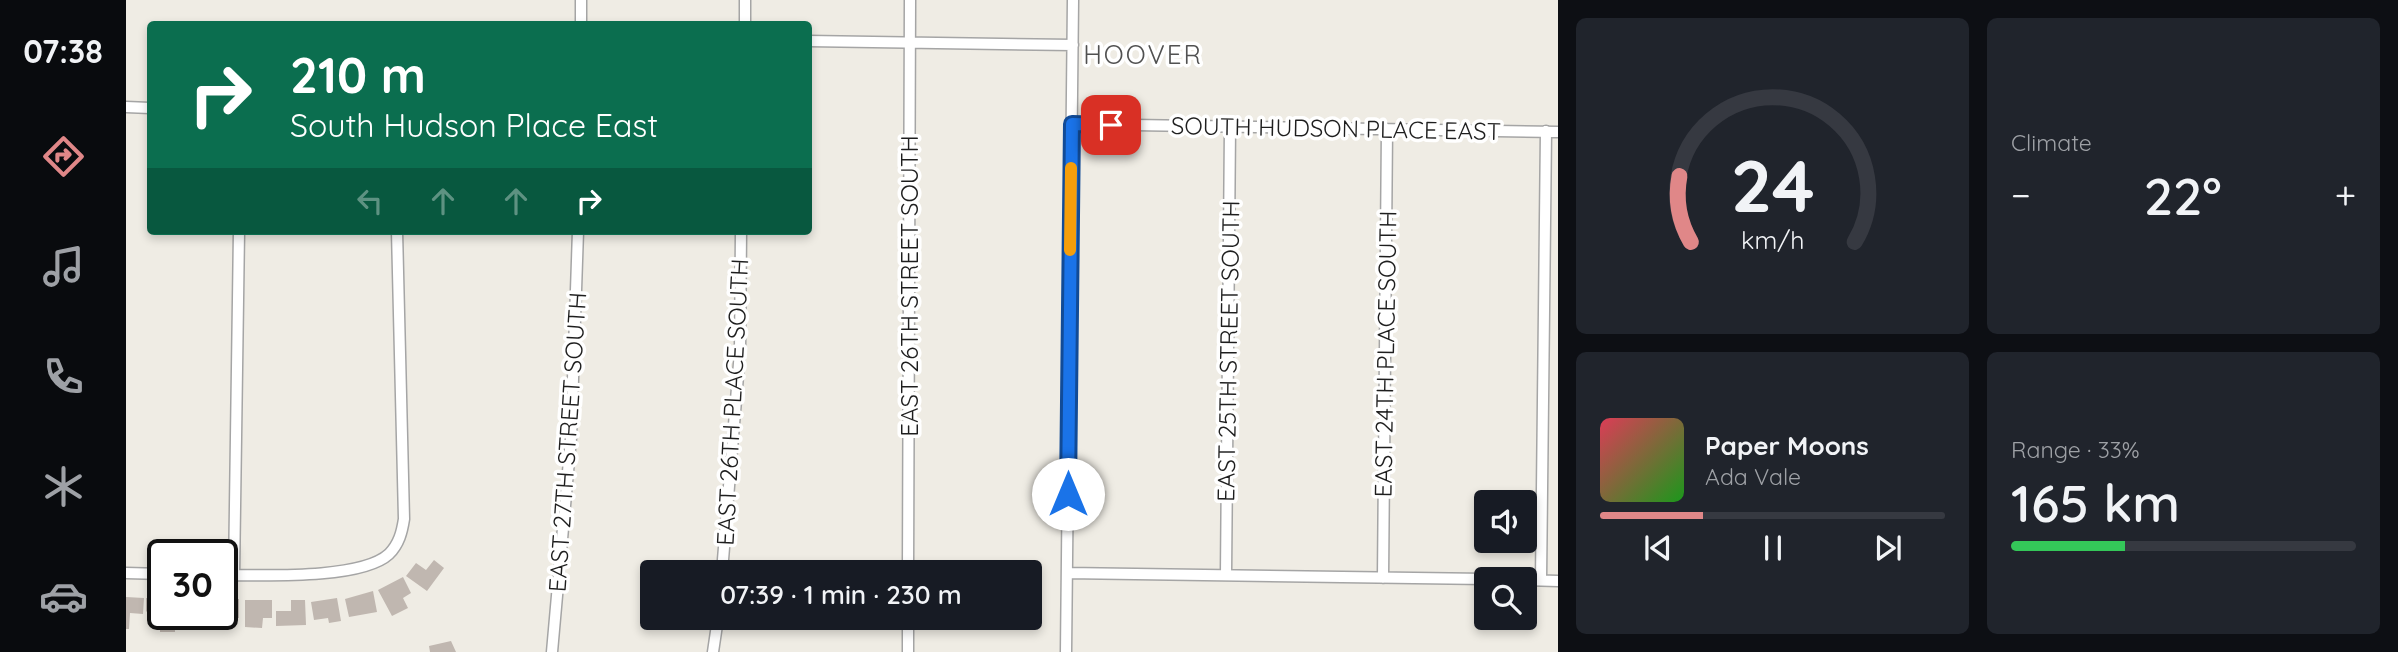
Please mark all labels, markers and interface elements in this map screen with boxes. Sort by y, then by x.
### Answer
text: 07:38 [23,31,103,71]
district label: HOOVER [1083,38,1203,71]
text: 210 m [290,44,426,105]
icon: right [175,49,266,140]
pin [1081,95,1141,155]
text: South Hudson Place East [290,105,658,145]
icon: arrive [1092,106,1130,144]
street label: SOUTH HUDSON PLACE EAST [1171,110,1501,146]
text: Climate [2011,128,2092,157]
icon: directions [39,132,88,181]
street label: EAST 26TH STREET SOUTH [894,135,924,437]
text: 24 [1730,139,1815,230]
text: 22° [2144,163,2222,228]
text: − [2011,171,2031,219]
text: + [2335,171,2356,219]
icon: left [351,182,389,220]
icon: ahead [424,182,462,220]
icon: ahead [497,182,535,220]
icon: right [570,182,608,220]
street label: EAST 25TH STREET SOUTH [1210,200,1246,502]
street label: EAST 24TH PLACE SOUTH [1368,210,1402,498]
text: km/h [1741,224,1804,255]
icon: music [39,242,88,291]
street label: EAST 26TH PLACE SOUTH [710,258,754,546]
street label: EAST 27TH STREET SOUTH [542,291,592,593]
icon: phone [39,352,88,401]
text: Paper Moons [1705,429,1869,462]
text: Range · 33% [2011,435,2140,464]
position arrow [1031,457,1105,531]
icon: climate [39,462,88,511]
text: Ada Vale [1705,462,1801,491]
text: 165 km [2011,470,2180,535]
map controls [1474,490,1537,630]
button: sound [1474,490,1537,553]
icon: previous [1639,529,1677,567]
icon: pause [1754,529,1792,567]
icon: next [1869,529,1907,567]
speed limit sign: 30 [147,539,238,630]
button: search [1474,567,1537,630]
icon: car [39,572,88,621]
text: 07:39 · 1 min · 230 m [720,578,962,611]

